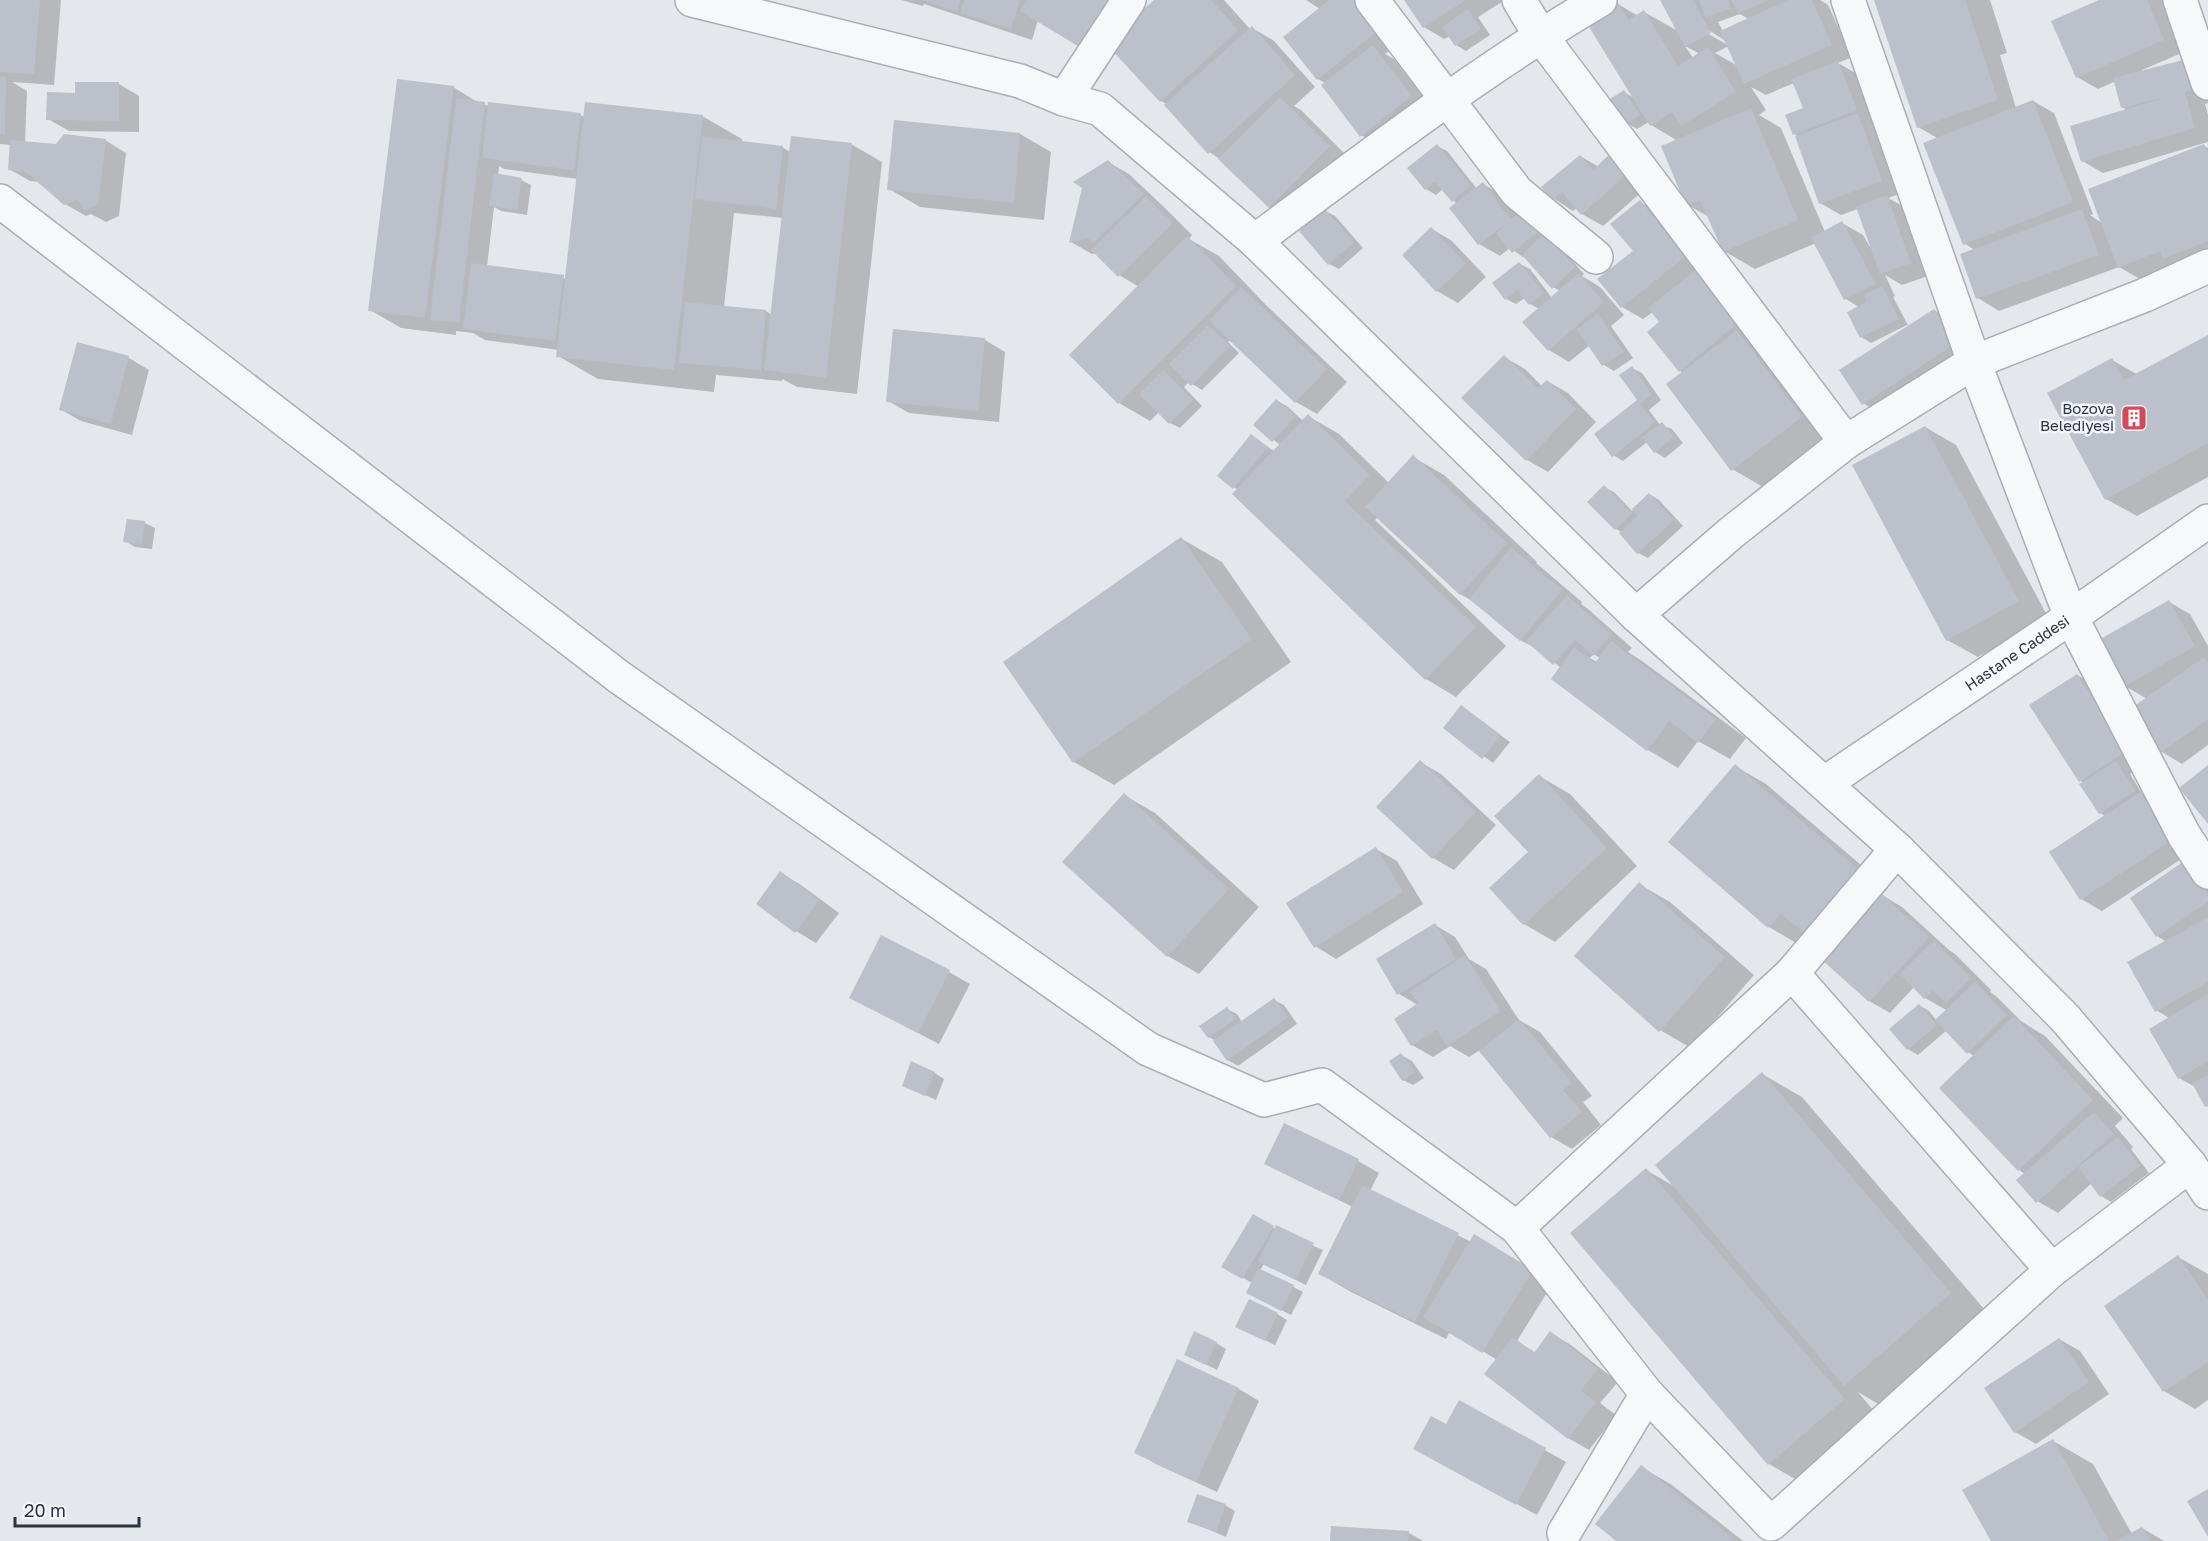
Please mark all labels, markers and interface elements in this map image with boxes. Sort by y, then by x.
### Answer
place label: Bozova Belediyesi [2040,399,2114,434]
building icon: Bozova Belediyesi [2119,403,2149,433]
street label: Hastane Caddesi [1961,611,2072,694]
scale bar [15,1490,140,1528]
text: 20 m [24,1499,66,1521]

